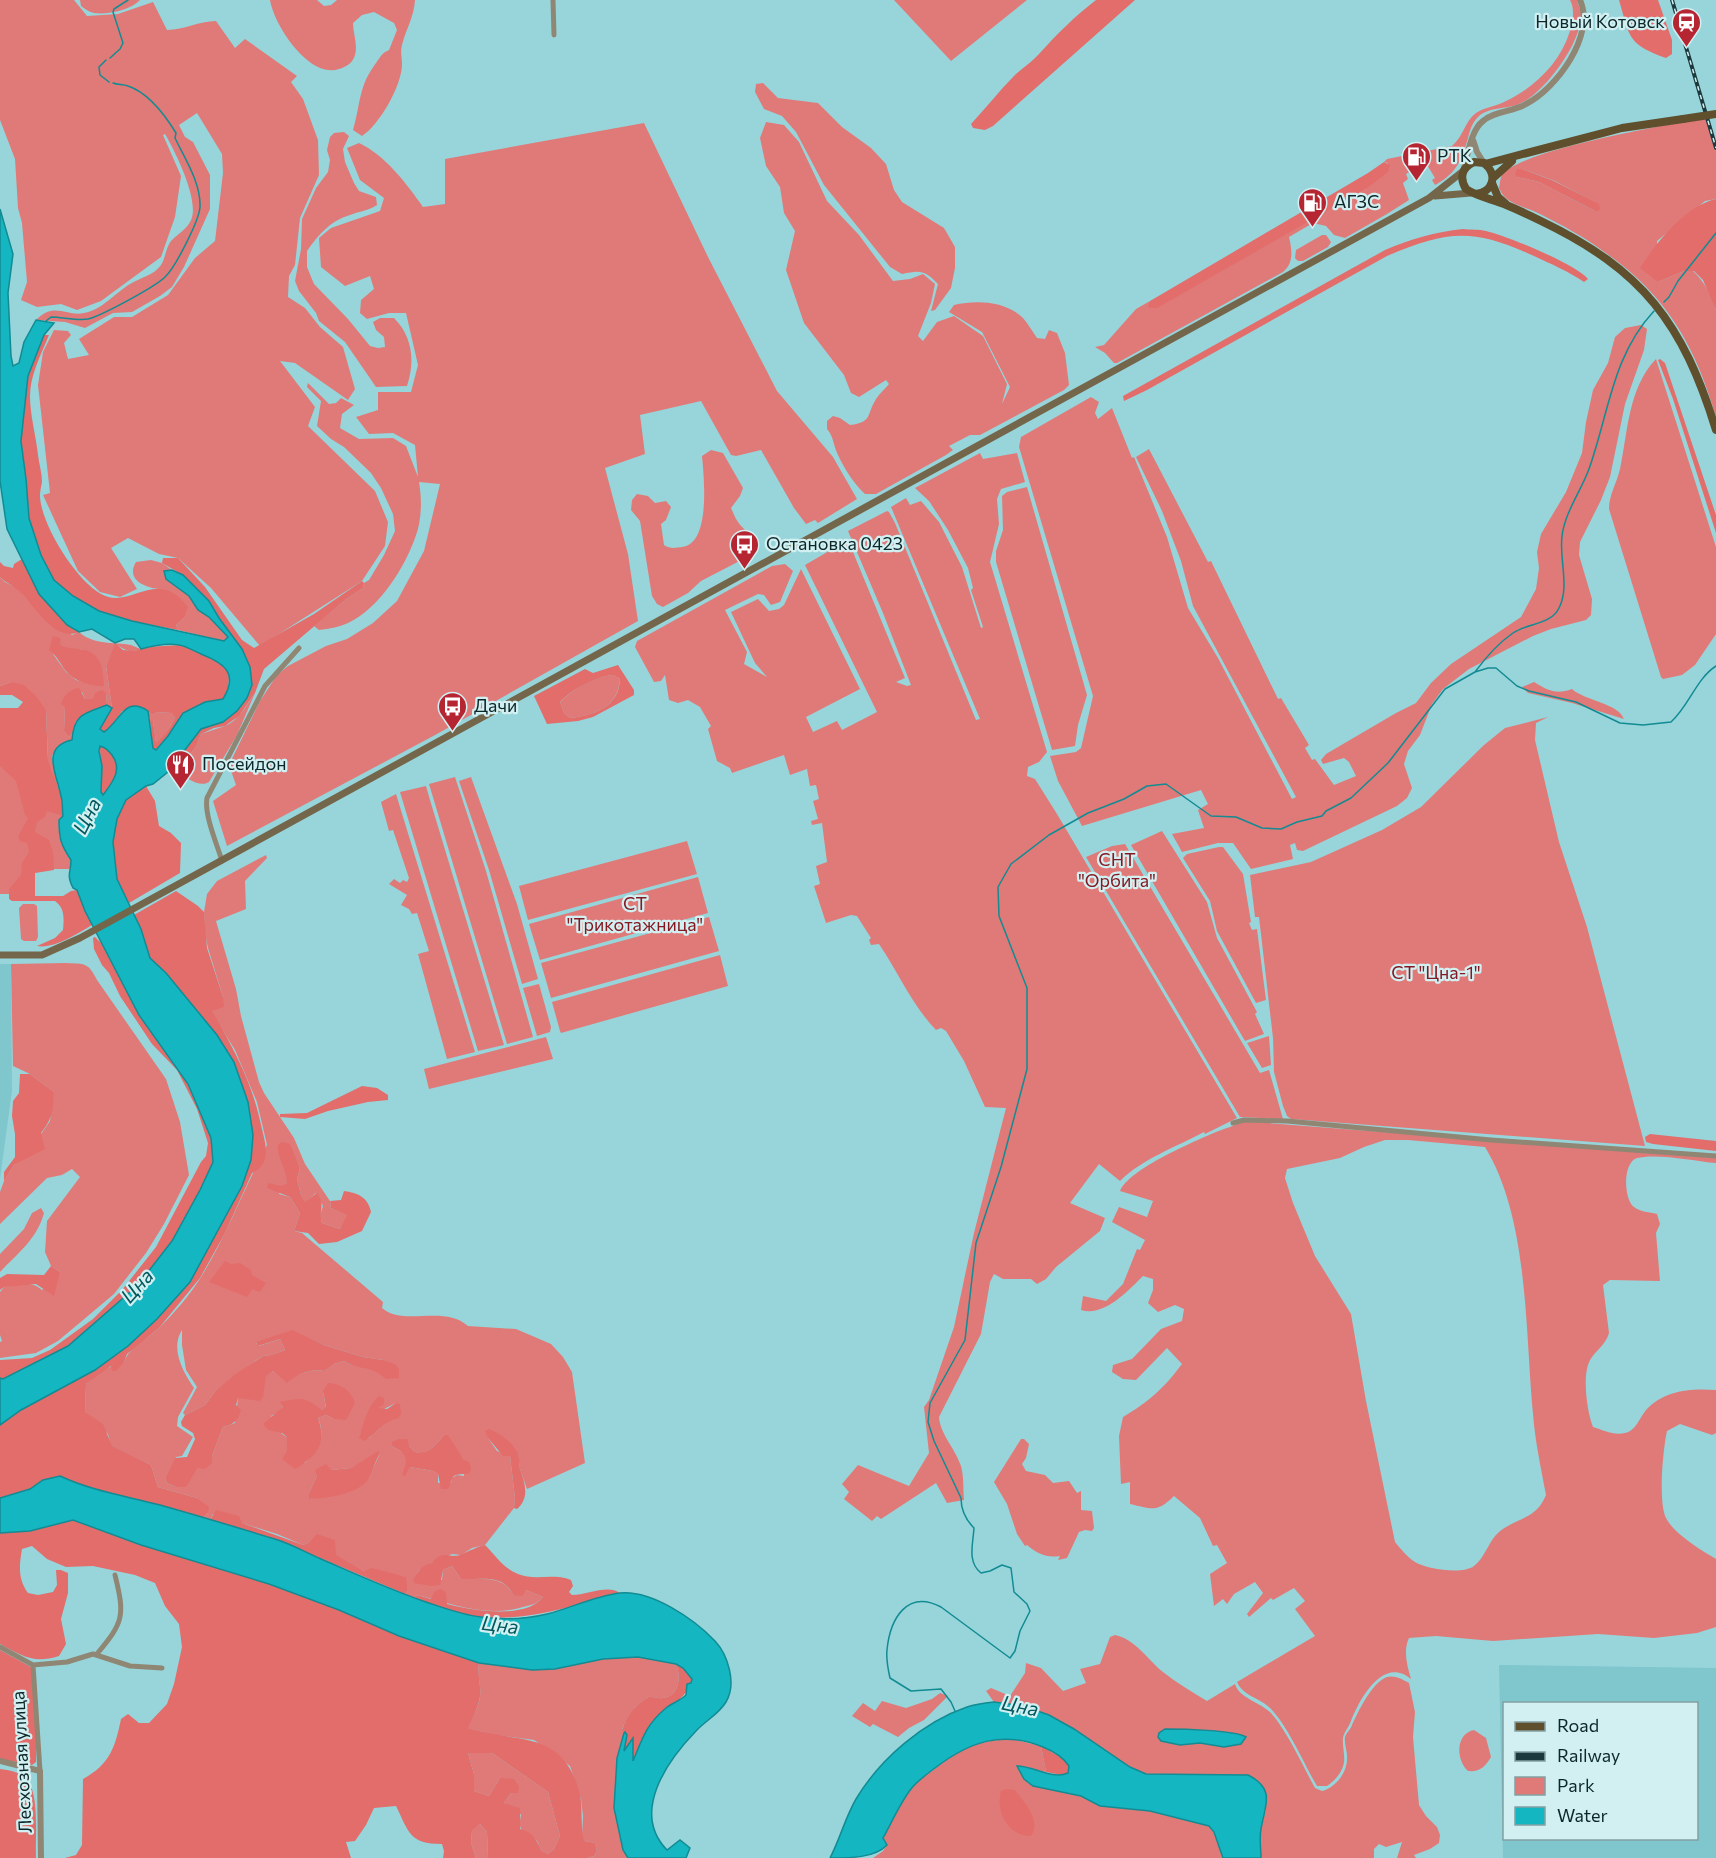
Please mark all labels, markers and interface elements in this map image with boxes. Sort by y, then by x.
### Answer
station icon: Новый Котовск [1670,6,1702,48]
place label: Новый Котовск [1535,10,1665,32]
fuel station icon: РТК [1400,140,1432,182]
place label: РТК [1437,144,1472,166]
fuel station icon: АГЗС [1297,186,1329,228]
place label: АГЗС [1334,190,1379,212]
bus stop icon: Остановка 0423 [729,528,761,570]
place label: Остановка 0423 [766,532,903,554]
bus stop icon: Дачи [437,690,469,732]
place label: Дачи [474,694,517,716]
restaurant icon: Посейдон [165,748,197,790]
place label: Посейдон [202,752,286,774]
water label: Цна [67,794,105,838]
park label: CНТ "Орбита" [1078,848,1156,891]
park label: СТ "Трикотажница" [567,892,703,935]
park label: СТ "Цна-1" [1391,961,1481,983]
water label: Цна [115,1264,158,1307]
water label: Цна [480,1610,520,1638]
street label: Лесхозная улица [6,1690,36,1834]
water label: Цна [1000,1690,1041,1720]
legend [1503,1702,1698,1840]
text: Road [1557,1714,1599,1736]
text: Railway [1557,1744,1620,1766]
text: Park [1557,1774,1595,1796]
text: Water [1557,1804,1608,1826]

